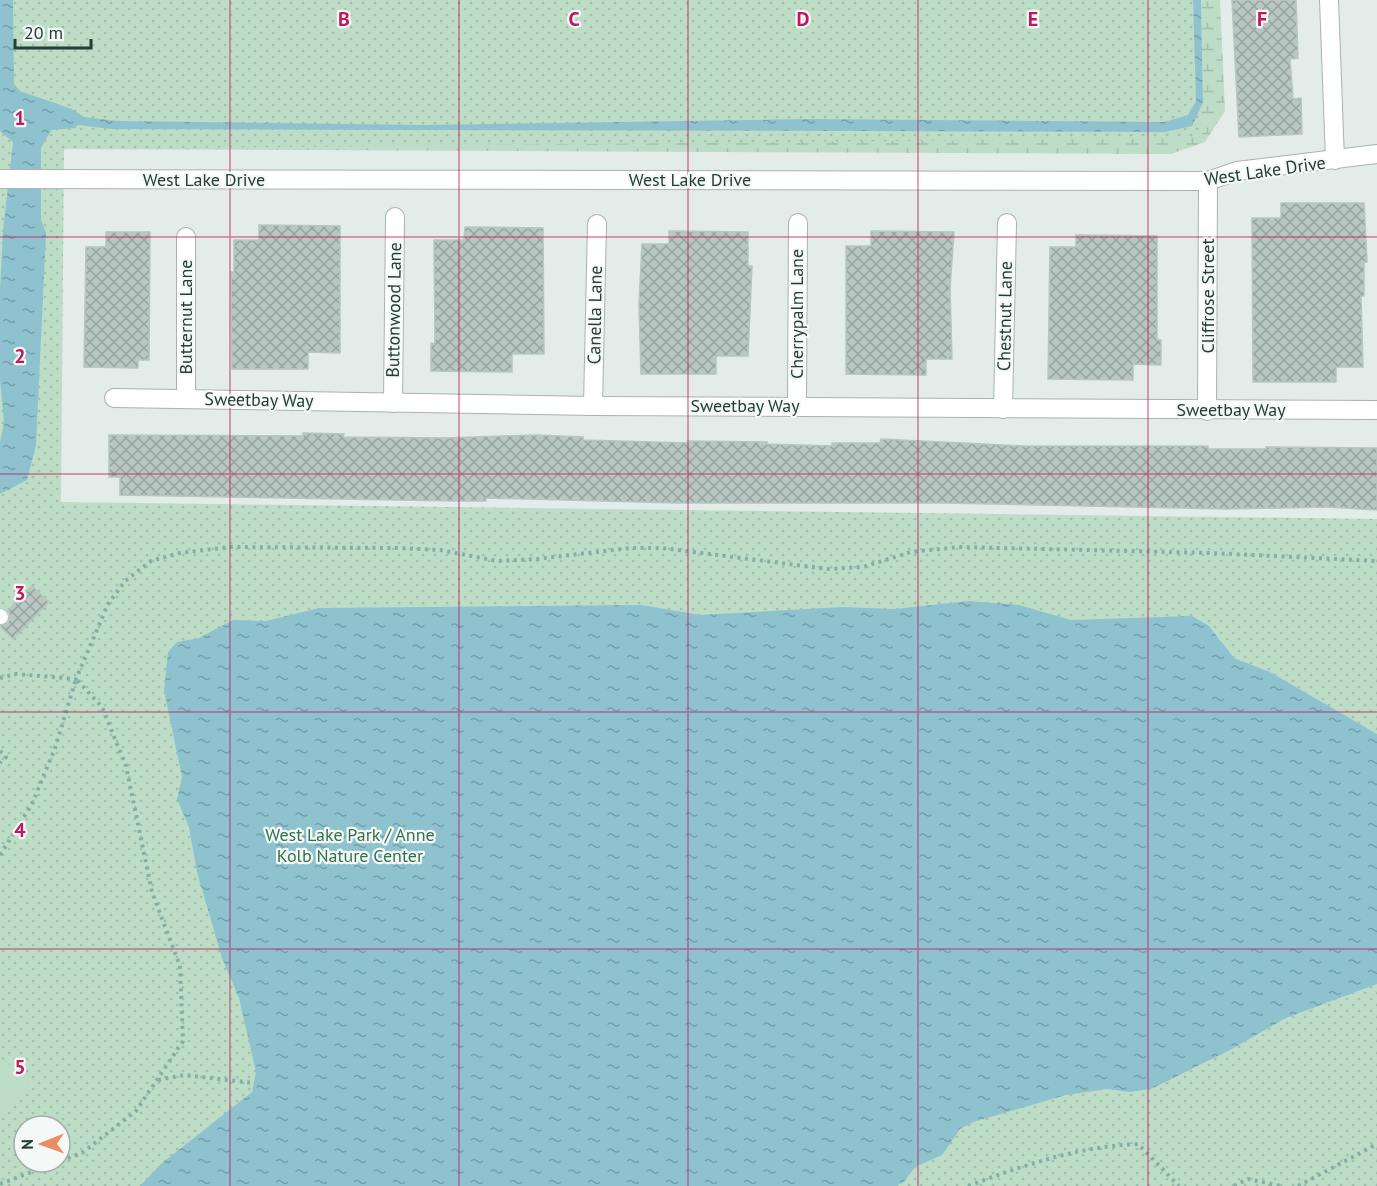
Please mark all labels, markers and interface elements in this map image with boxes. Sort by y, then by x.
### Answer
text: B [338,6,350,32]
text: C [568,6,580,32]
text: D [797,6,810,32]
text: E [1028,6,1038,32]
text: F [1257,6,1267,32]
scale bar [15,12,92,50]
text: 20 m [24,21,63,44]
text: 1 [14,105,26,131]
street label: West Lake Drive [1203,151,1327,190]
street label: West Lake Drive [143,168,265,191]
street label: West Lake Drive [629,168,751,191]
street label: Cliffrose Street [1196,238,1219,354]
street label: Buttonwood Lane [381,242,406,378]
street label: Cherrypalm Lane [785,249,808,379]
street label: Butternut Lane [174,260,197,374]
street label: Chestnut Lane [992,261,1017,371]
street label: Canella Lane [582,265,607,365]
text: 2 [14,343,26,369]
street label: Sweetbay Way [204,387,314,412]
street label: Sweetbay Way [690,394,800,417]
street label: Sweetbay Way [1176,398,1286,421]
text: 3 [14,580,26,606]
text: 4 [14,817,26,843]
park label: West Lake Park / Anne Kolb Nature Center [265,823,435,867]
text: 5 [14,1054,26,1080]
north arrow [12,1114,72,1174]
text: N [17,1139,37,1150]

